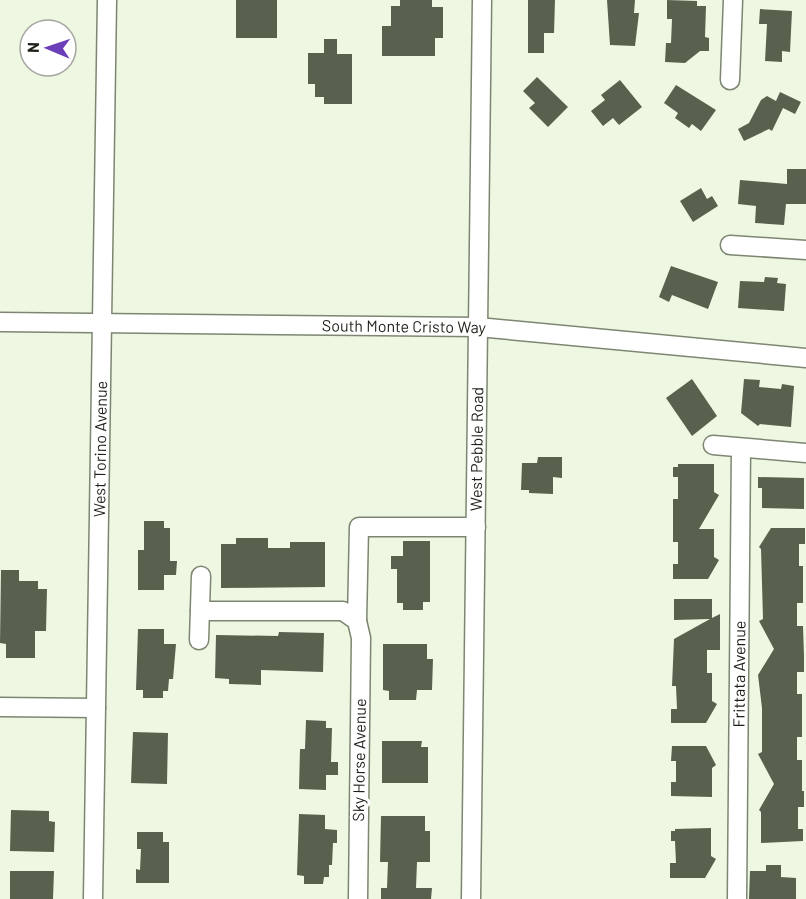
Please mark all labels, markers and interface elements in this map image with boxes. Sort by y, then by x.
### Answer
north arrow [18,18,78,78]
text: N [23,42,42,53]
street label: South Monte Cristo Way [322,315,488,337]
street label: West Torino Avenue [89,381,110,517]
street label: West Pebble Road [466,387,486,511]
street label: Frittata Avenue [729,621,748,727]
street label: Sky Horse Avenue [348,698,369,822]

